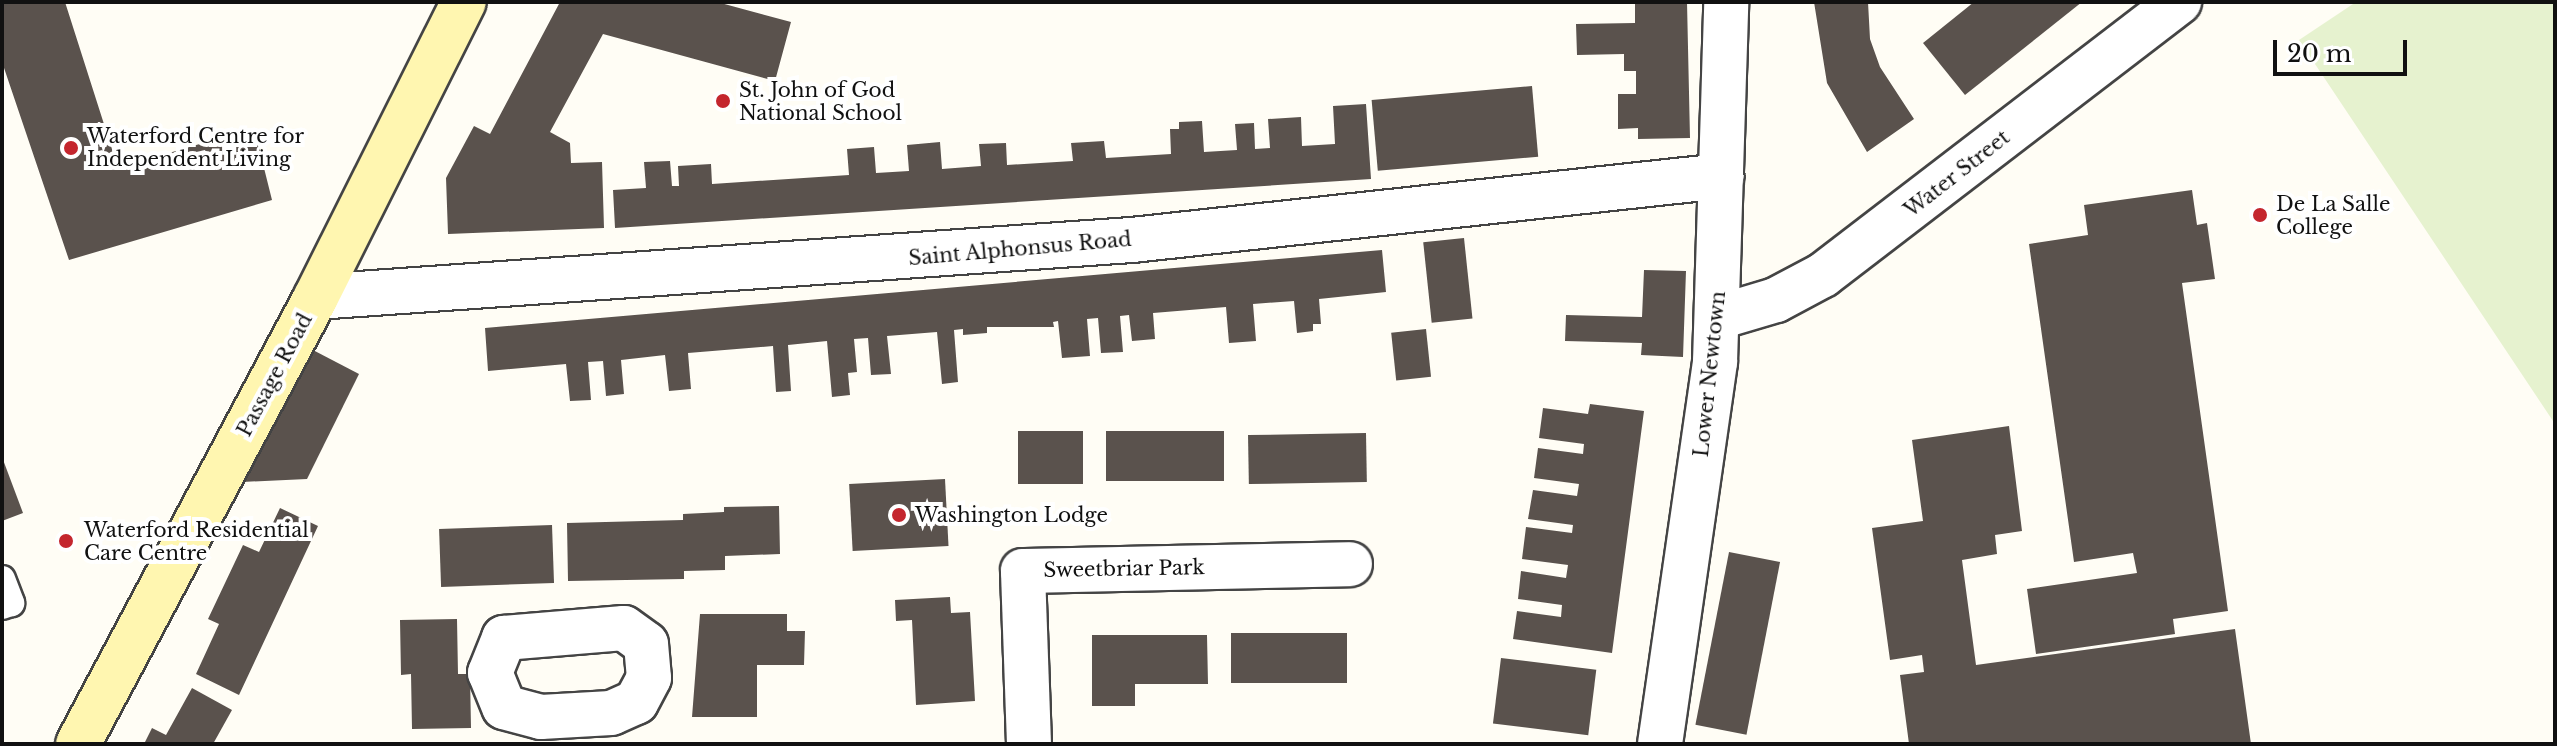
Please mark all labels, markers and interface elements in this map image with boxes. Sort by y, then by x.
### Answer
scale bar [2277,24,2411,74]
text: 20 m [2287,39,2352,68]
place label: St. John of God National School [739,78,902,125]
marker: St. John of God National School [714,92,732,110]
place label: Waterford Centre for Independent Living [87,124,304,171]
street label: Water Street [1899,125,2015,223]
marker: Waterford Centre for Independent Living [62,139,80,157]
place label: De La Salle College [2276,192,2391,239]
marker: De La Salle College [2251,206,2269,224]
street label: Saint Alphonsus Road [907,227,1133,271]
street label: Lower Newtown [1689,289,1731,459]
street label: Passage Road [232,309,318,441]
place label: Washington Lodge [915,503,1108,527]
marker: Washington Lodge [890,506,908,524]
place label: Waterford Residential Care Centre [84,518,309,565]
marker: Waterford Residential Care Centre [55,530,77,552]
street label: Sweetbriar Park [1043,556,1205,582]

